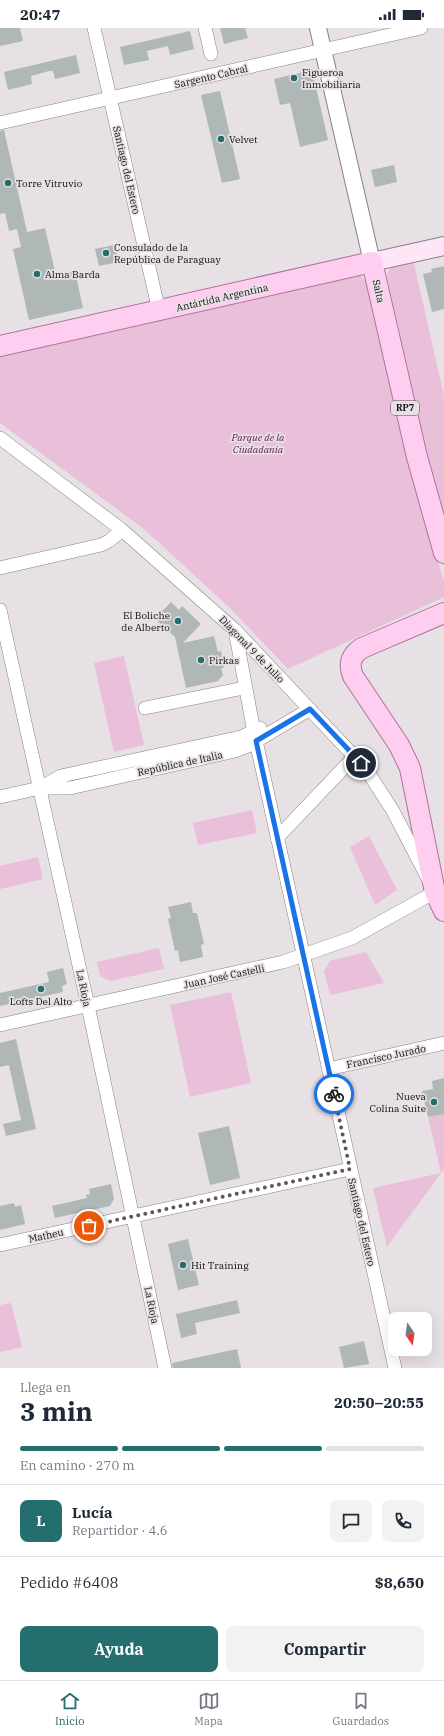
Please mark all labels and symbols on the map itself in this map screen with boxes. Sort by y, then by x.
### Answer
street label: Sargento Cabral [173,62,249,91]
place label: Figueroa Inmobiliaria [302,66,361,91]
marker: Figueroa Inmobiliaria [289,73,299,83]
street label: Santiago del Estero [110,125,143,216]
place label: Velvet [229,133,258,146]
marker: Velvet [216,134,226,144]
place label: Torre Vitruvio [16,177,83,190]
marker: Torre Vitruvio [3,178,13,188]
place label: Consulado de la República de Paraguay [114,241,221,266]
marker: Consulado de la República de Paraguay [101,248,111,258]
place label: Alma Barda [45,268,101,281]
marker: Alma Barda [32,269,42,279]
street label: Salta [370,278,388,304]
street label: Antártida Argentina [175,280,270,314]
road number: RP7 [391,401,419,415]
park label: Parque de la Ciudadanía [230,431,285,456]
place label: El Boliche de Alberto [121,609,170,634]
street label: Diagonal 9 de Julio [216,613,287,686]
marker: El Boliche de Alberto [173,616,183,626]
place label: Pirkas [209,654,239,667]
marker: Pirkas [196,655,206,665]
pin [344,746,378,780]
street label: República de Italia [136,748,225,779]
street label: Juan José Castelli [183,962,266,991]
street label: La Rioja [73,968,94,1008]
marker: Lofts Del Alto [36,984,46,994]
place label: Lofts Del Alto [10,995,73,1008]
street label: Francisco Jurado [345,1042,427,1071]
courier [314,1074,354,1114]
place label: Nueva Colina Suite [370,1090,427,1115]
marker: Nueva Colina Suite [429,1097,439,1107]
street label: Santiago del Estero [345,1177,378,1268]
pin [72,1209,106,1243]
street label: Matheu [27,1225,65,1246]
place label: Hit Training [191,1259,249,1272]
marker: Hit Training [178,1260,188,1270]
street label: La Rioja [141,1285,162,1325]
north arrow [388,1312,432,1356]

